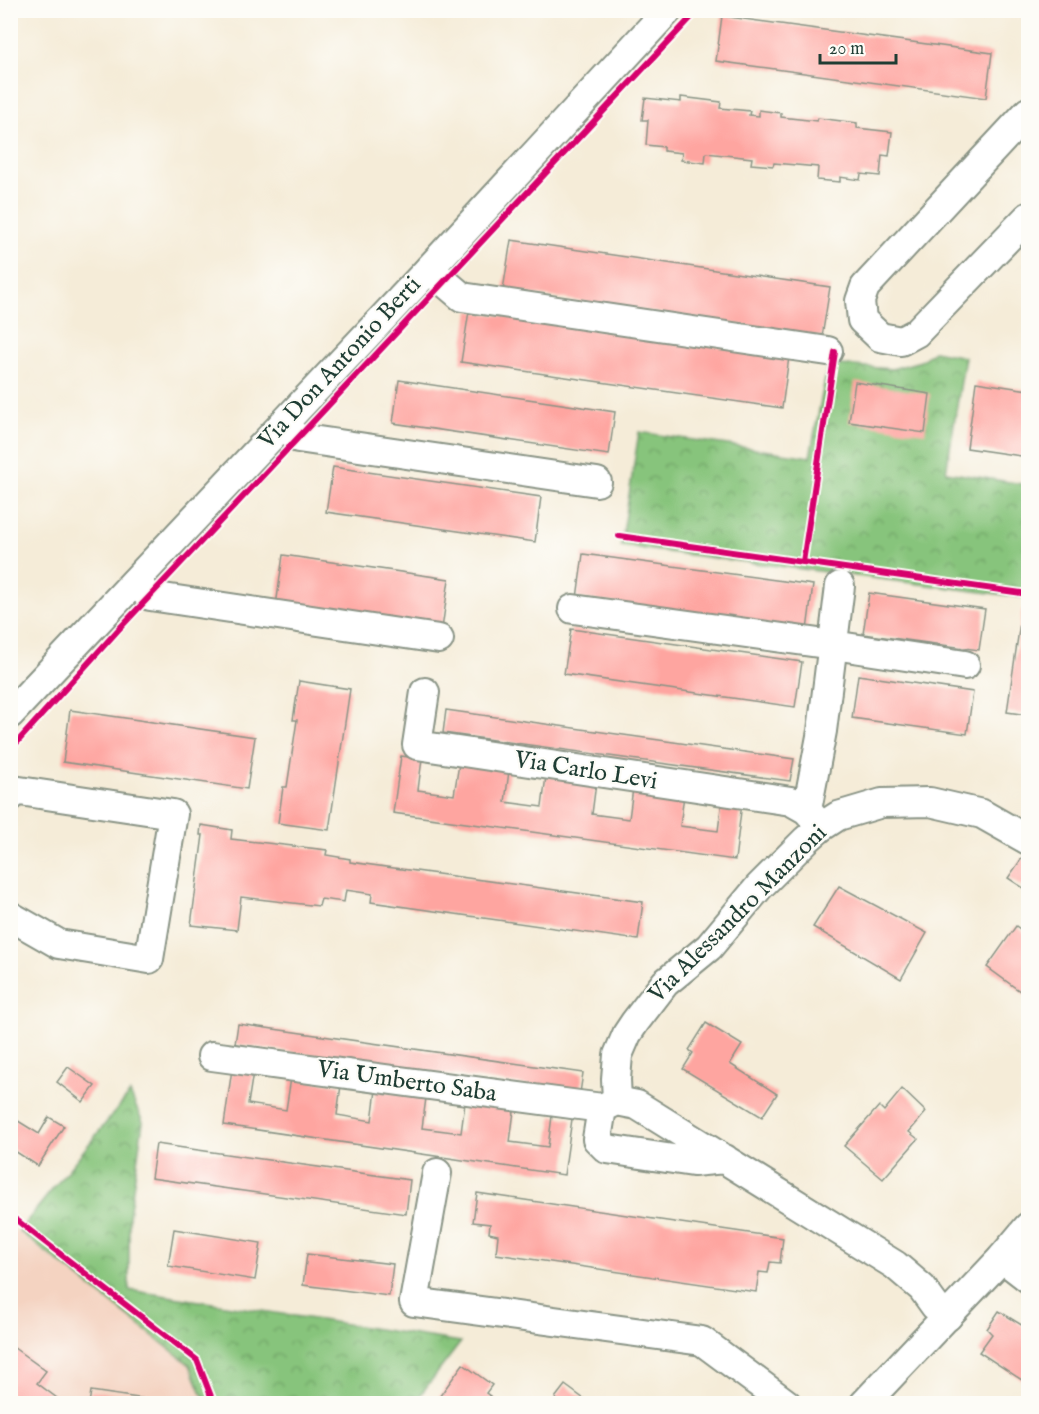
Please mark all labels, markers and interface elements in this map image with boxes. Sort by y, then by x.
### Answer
scale bar [820,27,896,65]
text: 20 m [829,38,864,61]
street label: Via Don Antonio Berti [251,270,428,457]
street label: Via Carlo Levi [511,744,660,798]
street label: Via Alessandro Manzoni [641,818,834,1011]
street label: Via Umberto Saba [314,1054,499,1110]

